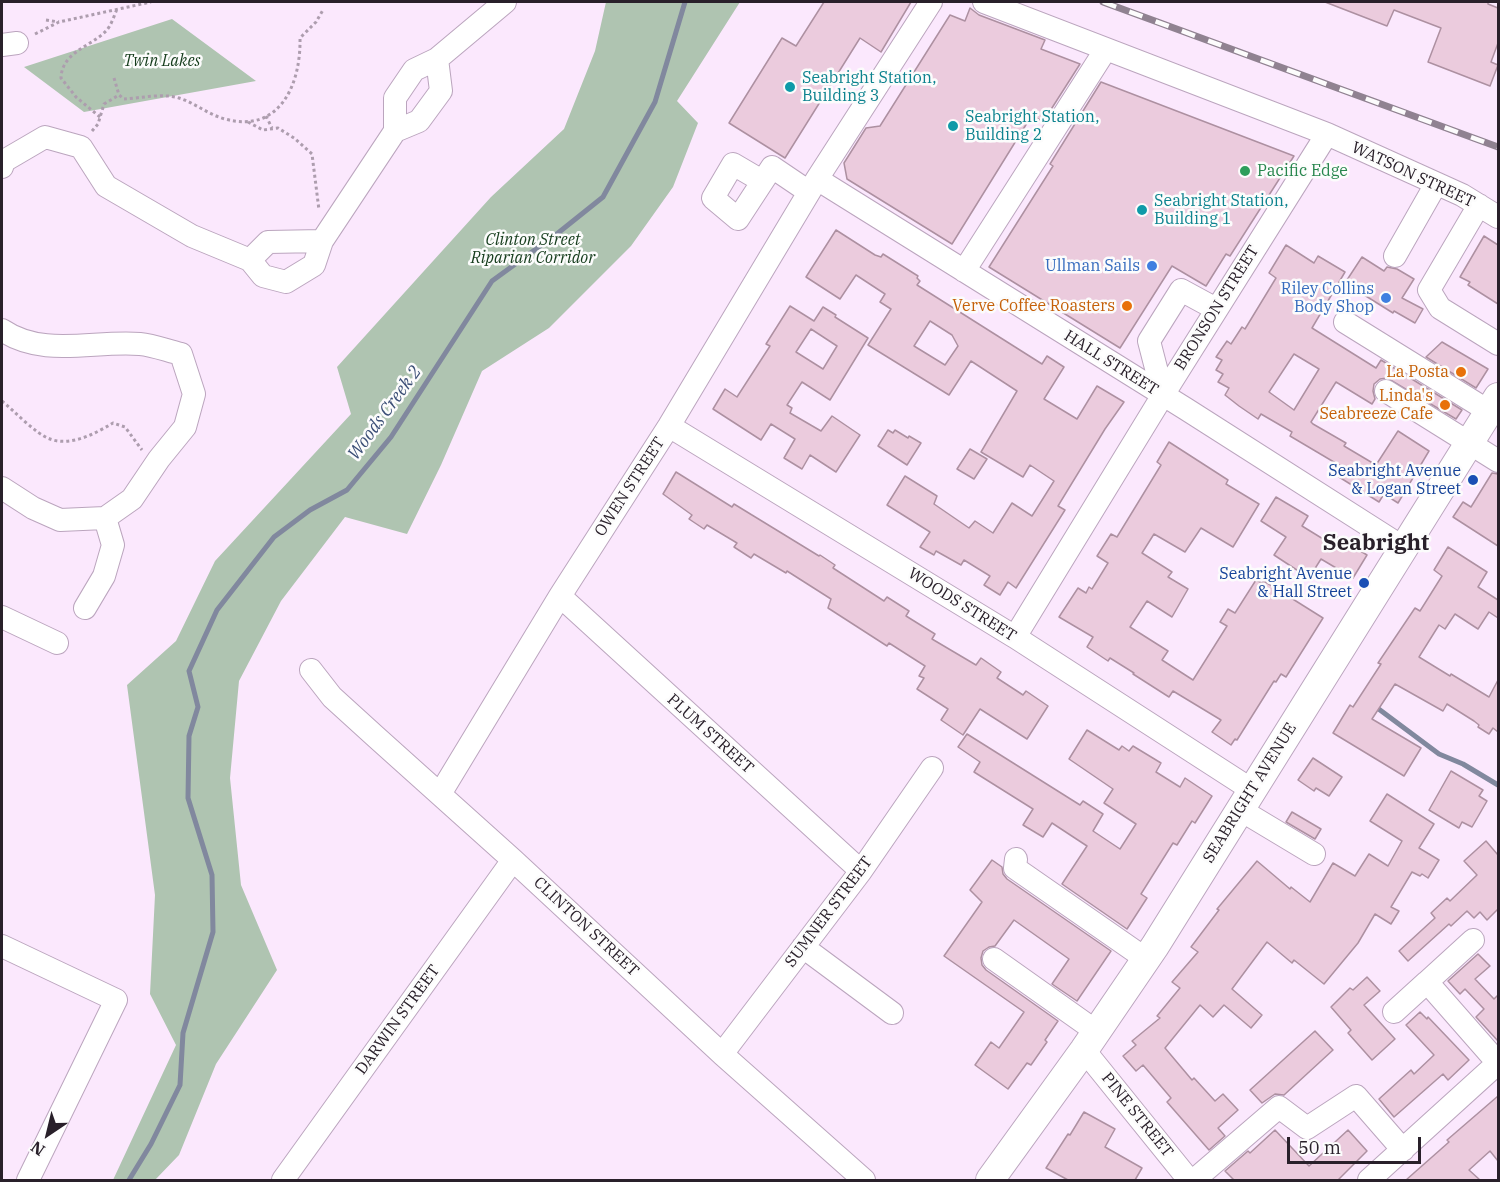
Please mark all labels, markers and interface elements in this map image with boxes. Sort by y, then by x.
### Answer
park label: Twin Lakes [124,51,200,71]
place label: Seabright Station, Building 3 [802,68,936,106]
marker: Seabright Station, Building 3 [783,80,797,94]
place label: Seabright Station, Building 2 [965,107,1099,145]
marker: Seabright Station, Building 2 [946,119,960,133]
street label: WATSON STREET [1348,138,1478,212]
place label: Pacific Edge [1257,161,1348,181]
marker: Pacific Edge [1238,164,1252,178]
place label: Seabright Station, Building 1 [1154,191,1288,229]
marker: Seabright Station, Building 1 [1135,203,1149,217]
park label: Clinton Street Riparian Corridor [471,230,595,268]
street label: BRONSON STREET [1171,242,1263,374]
place label: Ullman Sails [1045,256,1140,276]
marker: Ullman Sails [1145,259,1159,273]
place label: Riley Collins Body Shop [1281,279,1374,317]
marker: Riley Collins Body Shop [1379,291,1393,305]
place label: Verve Coffee Roasters [952,296,1115,316]
marker: Verve Coffee Roasters [1120,299,1134,313]
street label: HALL STREET [1060,326,1162,400]
water label: Woods Creek 2 [344,362,426,464]
place label: La Posta [1386,362,1449,382]
marker: La Posta [1454,365,1468,379]
place label: Linda's Seabreeze Cafe [1319,386,1433,424]
marker: Linda's Seabreeze Cafe [1438,398,1452,412]
street label: OWEN STREET [591,434,669,540]
place label: Seabright Avenue & Logan Street [1328,461,1461,499]
marker: Seabright Avenue & Logan Street [1466,473,1480,487]
district label: Seabright [1323,531,1429,557]
street label: WOODS STREET [904,564,1020,646]
place label: Seabright Avenue & Hall Street [1219,564,1352,602]
marker: Seabright Avenue & Hall Street [1357,576,1371,590]
street label: PLUM STREET [663,690,757,778]
street label: SEABRIGHT AVENUE [1199,719,1301,867]
street label: SUMNER STREET [781,853,877,971]
street label: CLINTON STREET [529,873,643,981]
street label: DARWIN STREET [352,961,444,1079]
street label: PINE STREET [1097,1069,1177,1161]
north arrow [18,1104,78,1164]
scale bar [1290,1125,1424,1163]
text: 50 m [1298,1136,1341,1159]
text: N [27,1137,49,1161]

